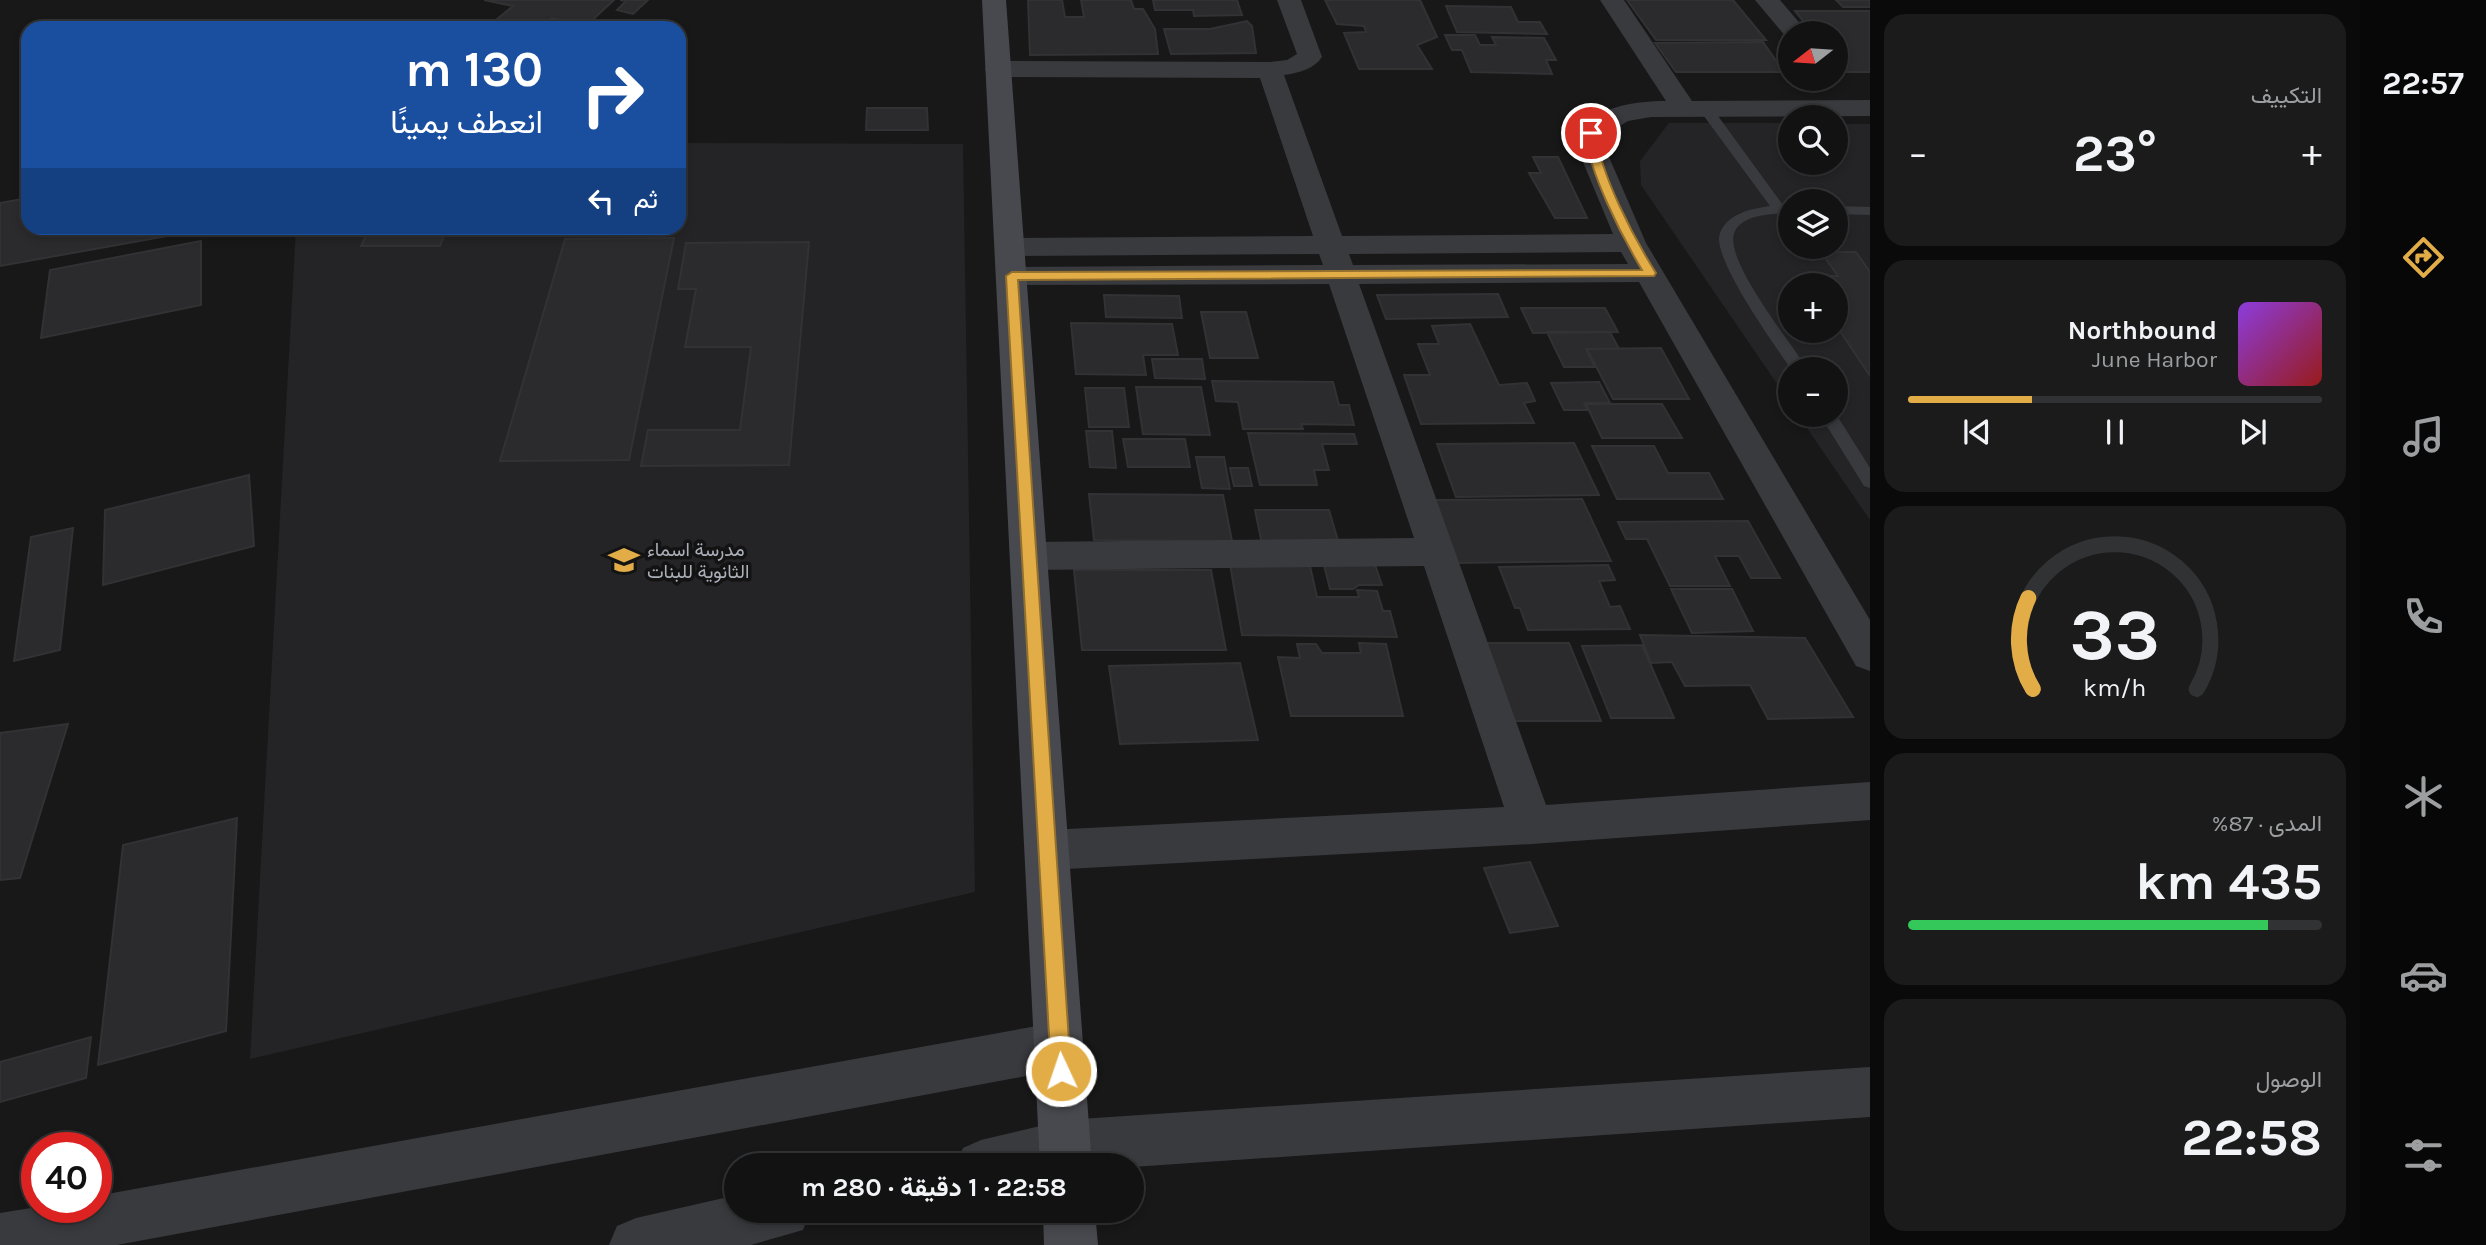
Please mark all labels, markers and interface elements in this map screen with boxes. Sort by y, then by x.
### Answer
north arrow [1778,21,1848,91]
map controls [1778,21,1848,427]
text: 130 m [405,41,543,98]
icon: right [567,49,658,140]
text: 22:57 [2382,65,2464,102]
text: التكييف [2251,82,2322,109]
pin [1561,103,1621,163]
text: انعطف يمينًا [390,104,543,141]
button: search [1778,105,1848,175]
icon: arrive [1572,114,1610,152]
text: 23° [2073,123,2157,184]
text: − [1908,131,1928,176]
text: + [2302,131,2322,176]
icon: left [582,182,620,220]
text: ثم [634,184,658,215]
button: layers [1778,189,1848,259]
icon: directions [2399,233,2448,282]
button: + [1778,273,1848,343]
text: Northbound [2068,315,2217,346]
text: June Harbor [2092,346,2217,373]
button: − [1778,357,1848,427]
icon: music [2399,412,2448,461]
icon: previous [1958,413,1996,451]
icon: pause [2096,413,2134,451]
icon: next [2234,413,2272,451]
place label: مدرسة اسماء الثانوية للبنات [647,539,749,583]
school or university icon: مدرسة اسماء الثانوية للبنات [607,543,641,577]
text: 33 [2070,592,2160,677]
icon: phone [2399,592,2448,641]
text: km/h [2083,672,2147,701]
icon: climate [2399,772,2448,821]
text: المدى · 87% [2212,810,2322,837]
text: 435 km [2135,851,2322,912]
icon: car [2399,951,2448,1000]
position arrow [1024,1034,1098,1108]
text: الوصول [2256,1066,2322,1093]
text: 22:58 [2181,1107,2322,1168]
icon: filters [2399,1131,2448,1180]
speed limit sign: 40 [21,1132,112,1223]
text: 22:58 · 1 دقيقة · 280 m [801,1172,1067,1203]

